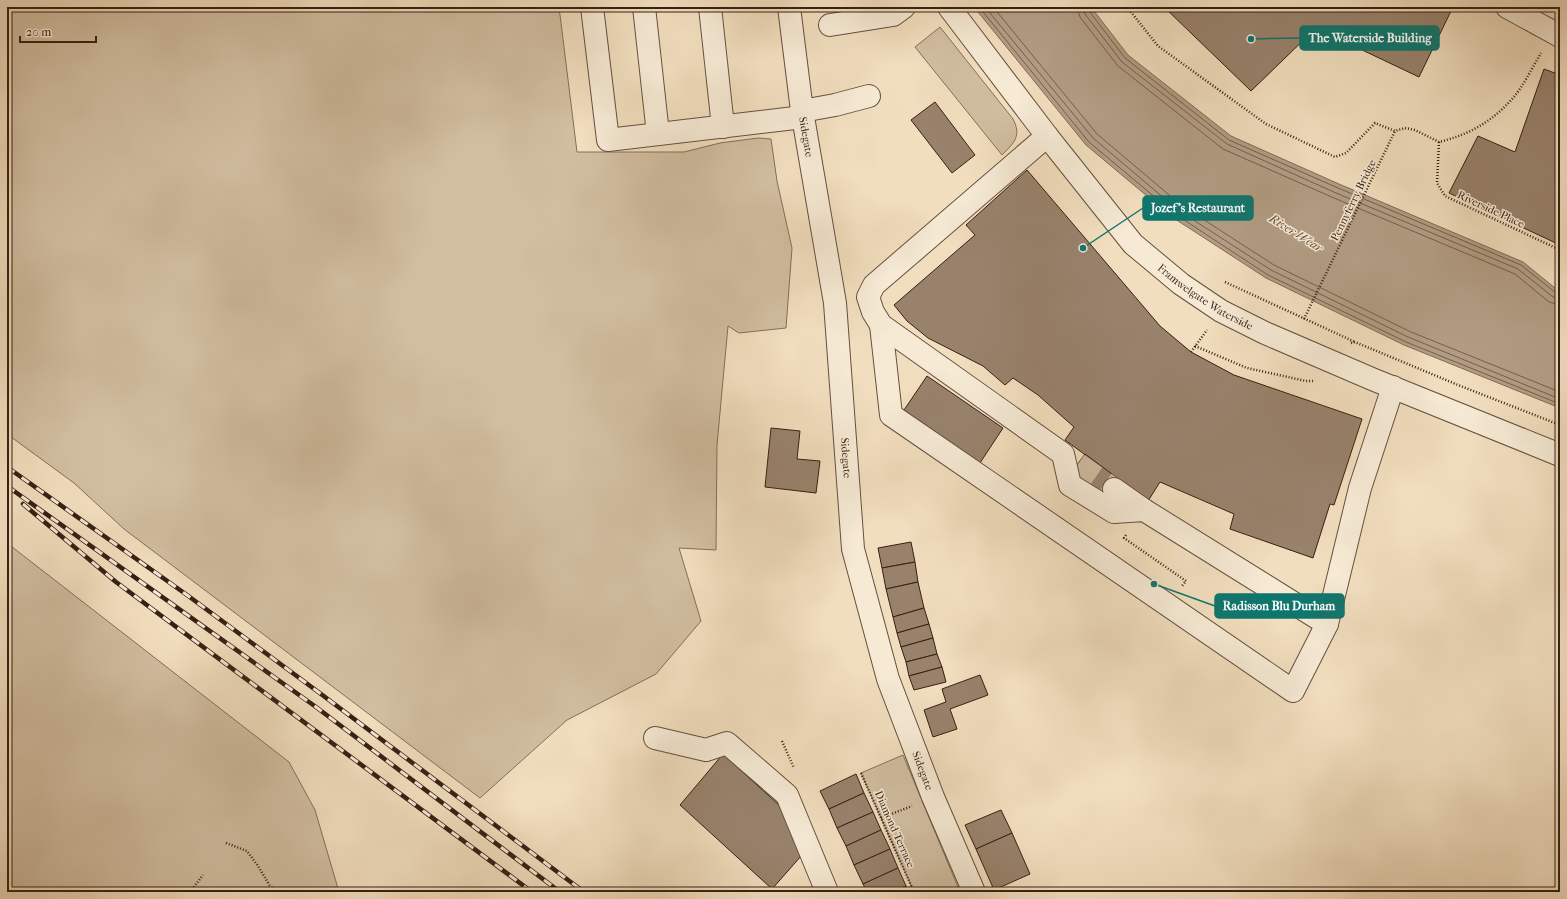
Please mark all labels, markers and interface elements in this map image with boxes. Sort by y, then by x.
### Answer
scale bar [20,18,96,44]
text: 20 m [26,25,51,39]
callout: The Waterside Building [1300,26,1439,50]
text: The Waterside Building [1307,31,1432,46]
street label: Sidegate [796,116,816,159]
street label: Pennyferry Bridge [1328,157,1379,243]
street label: Riverside Place [1455,188,1527,231]
callout: Jozef's Restaurant [1143,196,1253,220]
text: Jozef's Restaurant [1149,201,1246,216]
water label: River Wear [1266,211,1327,256]
street label: Framwelgate Waterside [1155,261,1255,333]
street label: Sidegate [838,437,854,479]
callout: Radisson Blu Durham [1215,594,1344,618]
text: Radisson Blu Durham [1223,599,1336,613]
street label: Sidegate [909,750,936,793]
street label: Diamond Terrace [872,789,918,870]

